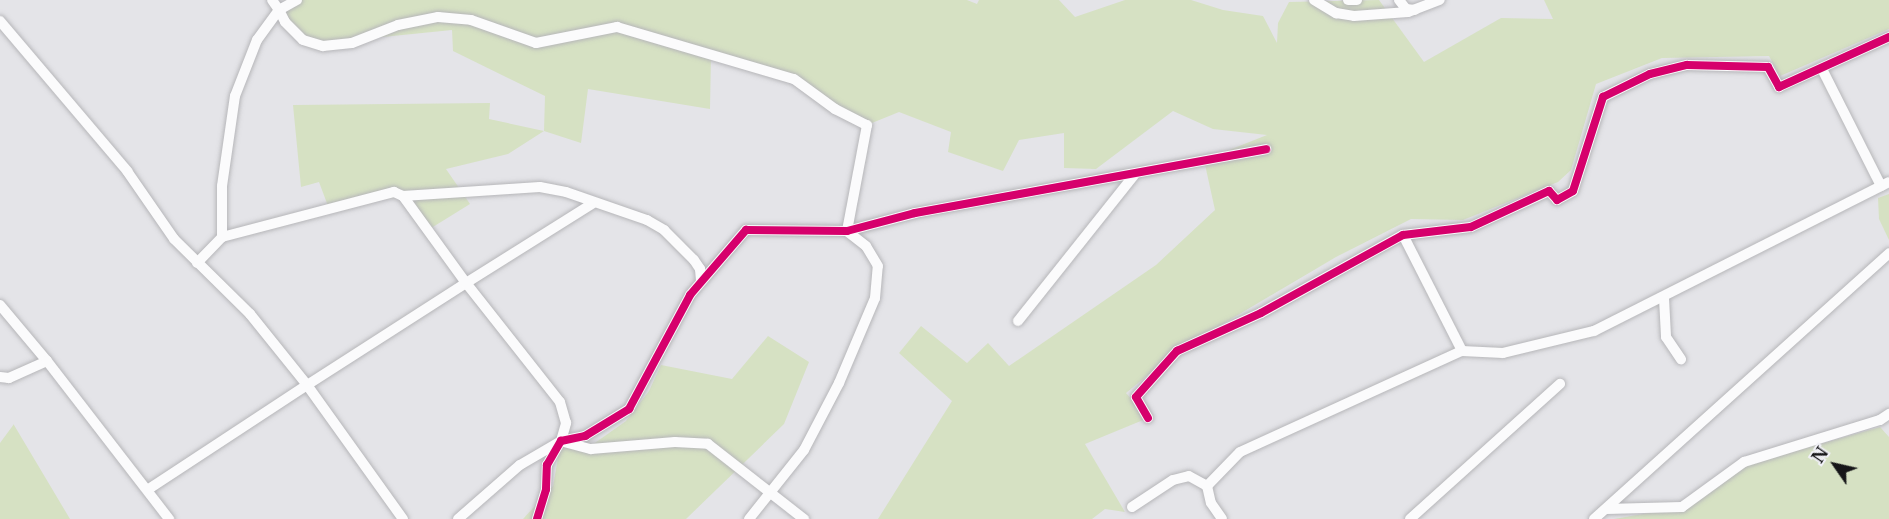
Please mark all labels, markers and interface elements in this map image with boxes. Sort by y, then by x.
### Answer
north arrow [1805,435,1865,495]
text: N [1808,443,1833,467]

